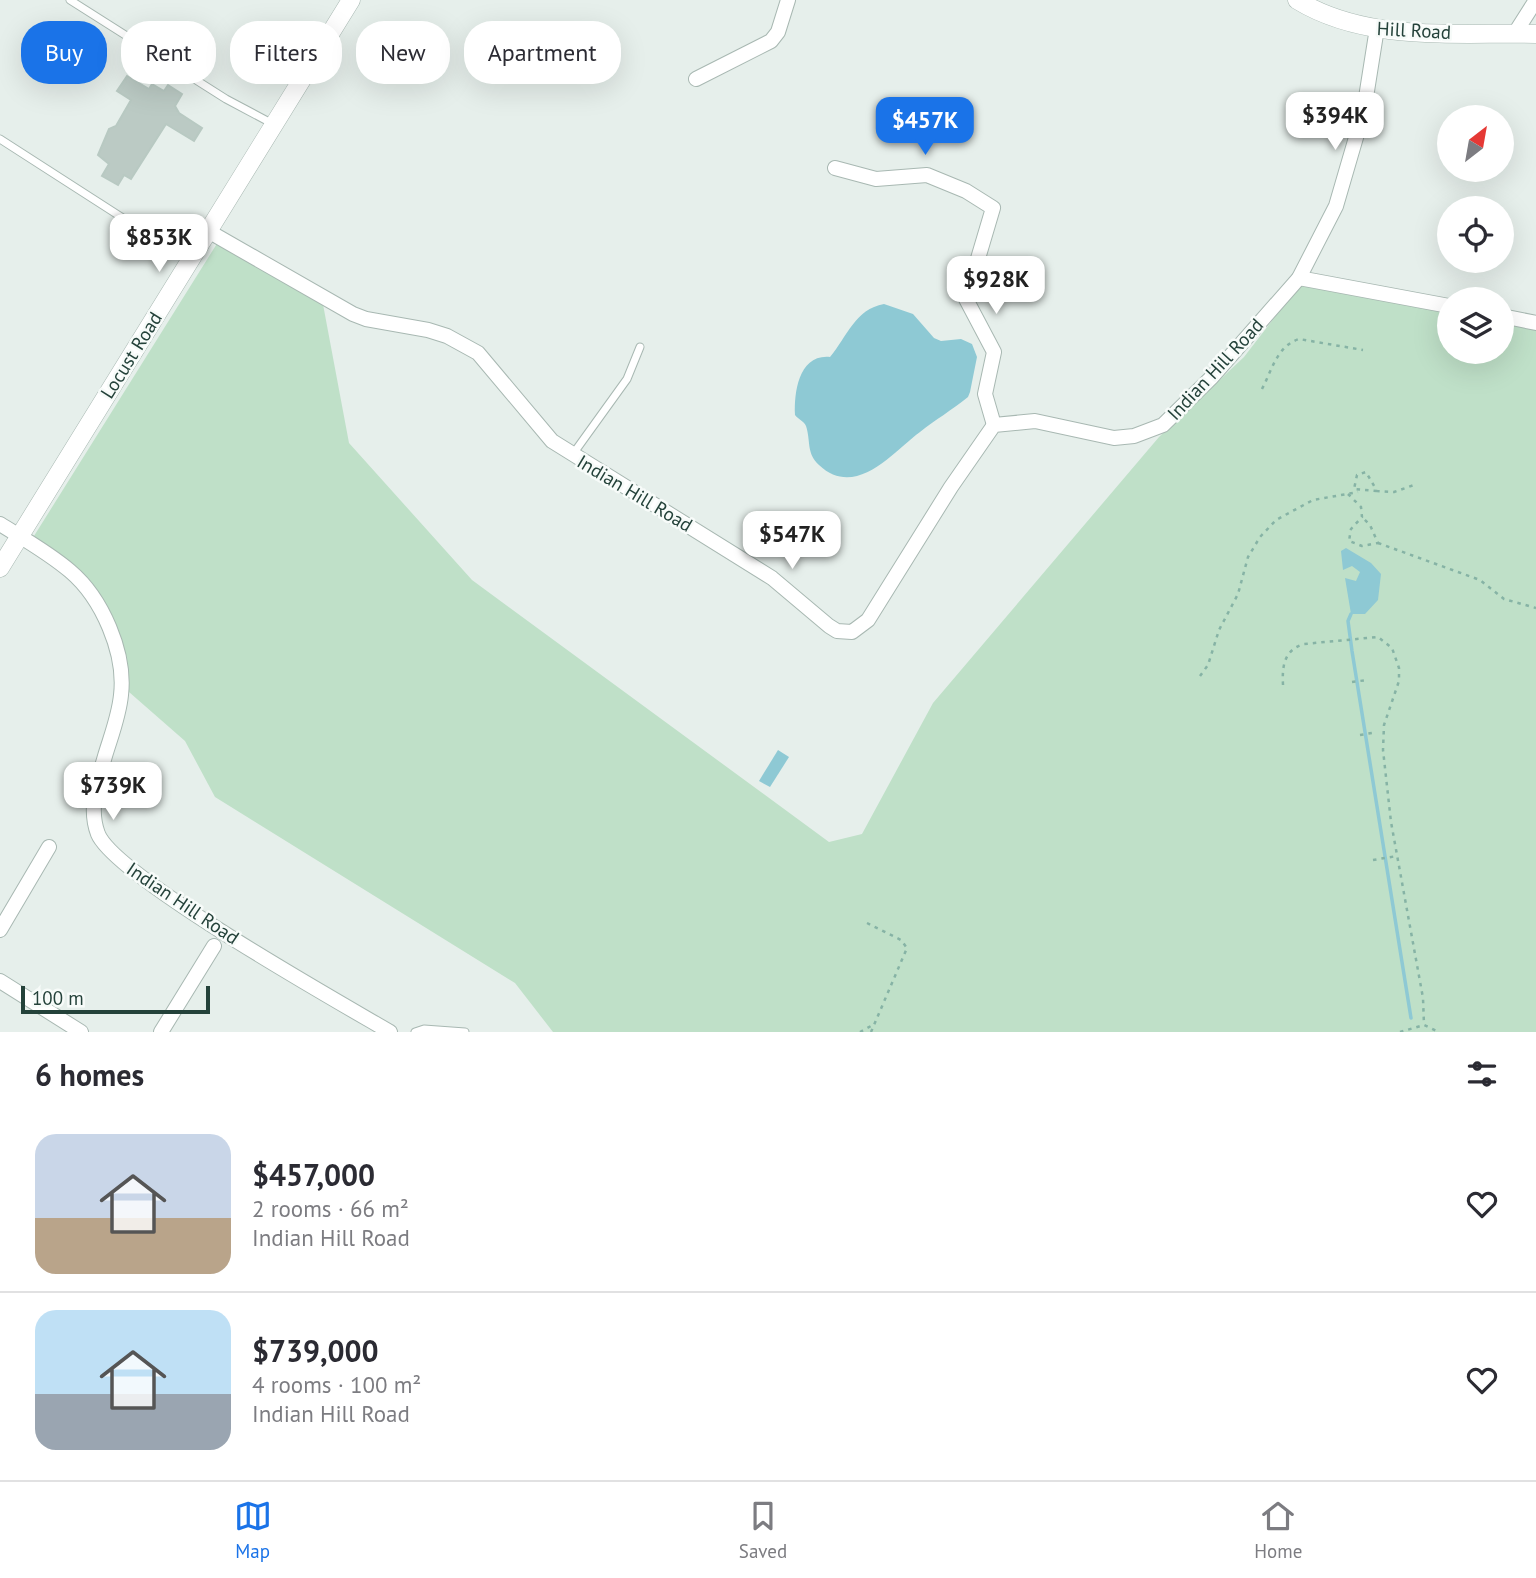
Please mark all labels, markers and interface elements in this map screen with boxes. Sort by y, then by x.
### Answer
street label: Hill Road [1376,16,1452,44]
chip: Buy [21,21,107,84]
chip: Rent [121,21,216,84]
chip: Filters [230,21,342,84]
chip: New [356,21,450,84]
chip: Apartment [464,21,621,84]
pin: $394K [1286,92,1384,152]
pin: $457K [876,97,974,157]
text: $394K [1302,100,1368,129]
text: $457K [892,105,958,134]
north arrow [1437,105,1514,182]
map controls [1437,105,1514,364]
button: locate [1437,196,1514,273]
pin: $853K [110,215,208,274]
text: $853K [126,222,192,251]
pin: $928K [947,256,1045,316]
text: $928K [963,264,1029,293]
button: layers [1437,287,1514,364]
street label: Locust Road [95,307,167,403]
street label: Indian Hill Road [1162,313,1268,425]
street label: Indian Hill Road [573,449,697,537]
pin: $547K [743,512,841,571]
text: $547K [759,519,825,548]
pin: $739K [64,762,162,822]
text: $739K [80,770,146,799]
street label: Indian Hill Road [122,857,244,949]
scale bar [21,983,210,1015]
text: 100 m [32,986,84,1010]
text: 6 homes [35,1055,144,1094]
icon: filters [1463,1055,1501,1093]
text: $457,000 [252,1155,375,1194]
icon: home [91,1162,175,1246]
icon: heart [1463,1185,1501,1223]
text: 2 rooms · 66 m² [252,1194,409,1223]
text: Indian Hill Road [252,1223,410,1252]
text: $739,000 [252,1331,379,1370]
icon: home [91,1338,175,1422]
icon: heart [1463,1361,1501,1399]
text: 4 rooms · 100 m² [252,1370,421,1399]
text: Indian Hill Road [252,1399,410,1428]
tab: Map [234,1497,272,1563]
tab: Saved [739,1497,787,1563]
tab: Home [1254,1497,1302,1563]

